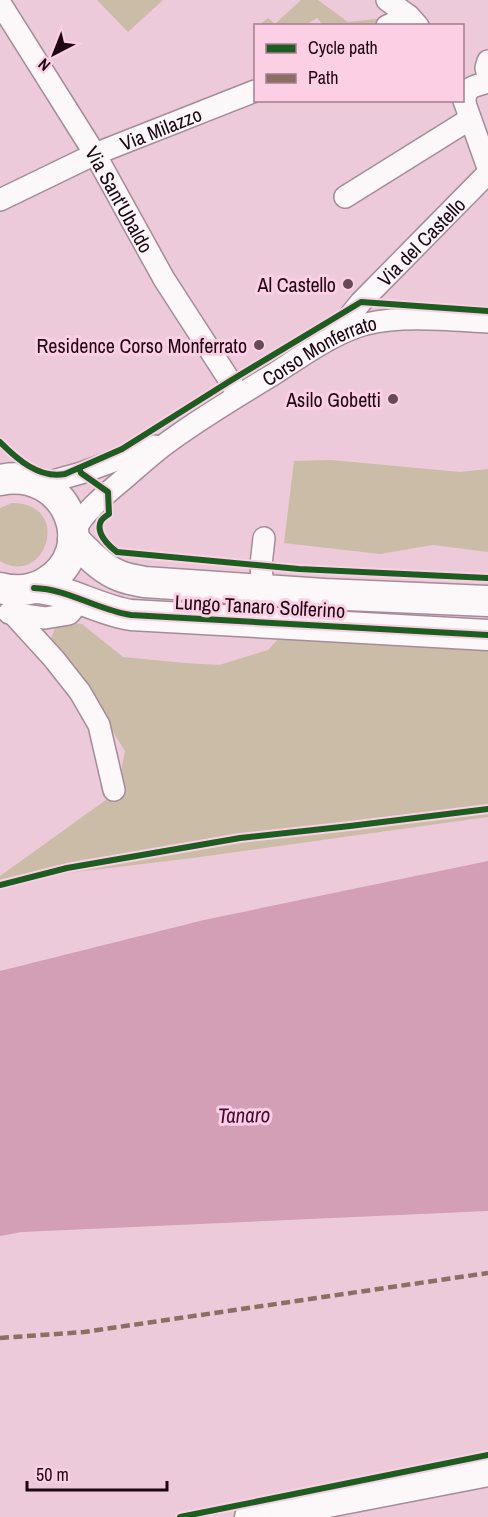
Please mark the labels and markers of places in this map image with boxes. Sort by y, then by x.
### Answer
place label: Al Castello [257,271,336,298]
marker: Al Castello [341,277,355,291]
place label: Residence Corso Monferrato [36,332,247,359]
marker: Residence Corso Monferrato [252,338,266,352]
place label: Asilo Gobetti [285,386,381,413]
marker: Asilo Gobetti [386,392,400,406]

